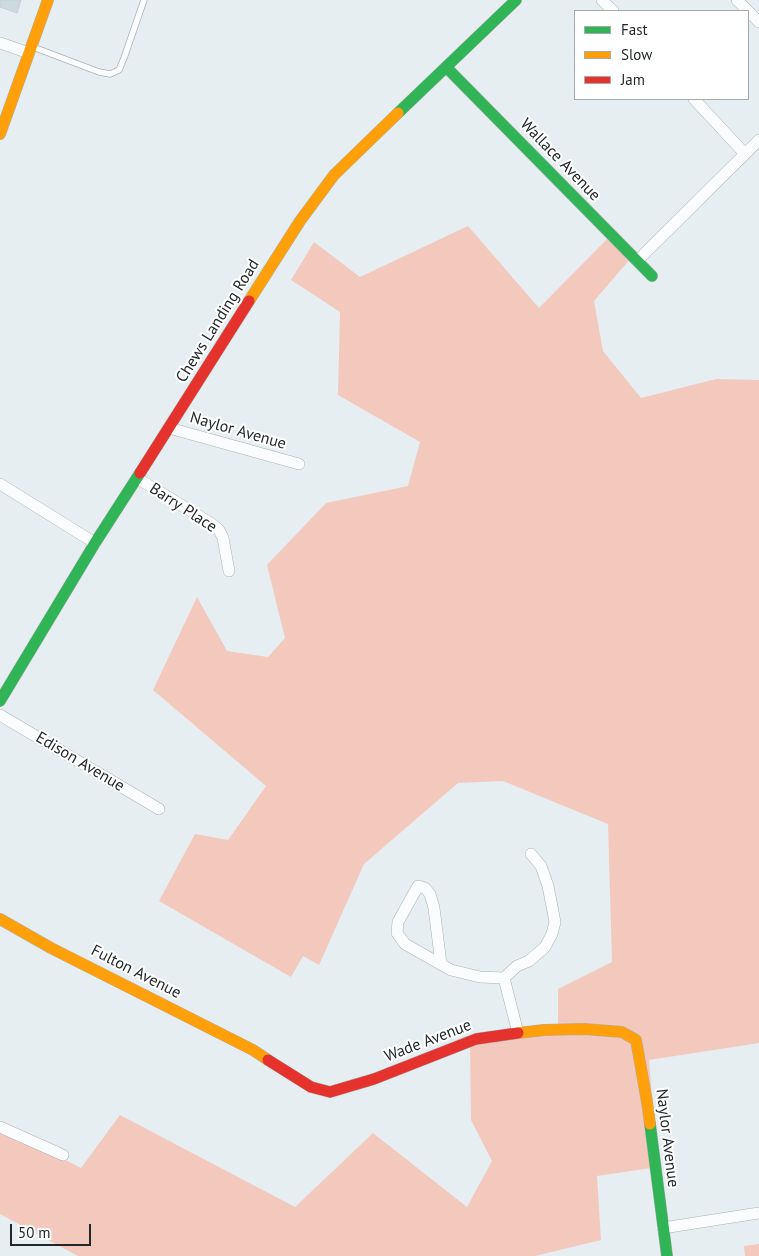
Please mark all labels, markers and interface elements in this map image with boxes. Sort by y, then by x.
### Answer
legend [574,10,749,100]
text: Fast [621,20,648,39]
text: Slow [621,45,652,64]
text: Jam [621,70,645,89]
street label: Wallace Avenue [516,115,604,205]
street label: Chews Landing Road [172,256,264,386]
street label: Naylor Avenue [188,408,288,454]
street label: Barry Place [146,479,220,537]
street label: Edison Avenue [32,728,128,796]
street label: Fulton Avenue [88,941,184,1003]
street label: Wade Avenue [382,1016,474,1066]
street label: Naylor Avenue [651,1088,683,1188]
scale bar [12,1214,94,1246]
text: 50 m [18,1223,51,1242]

